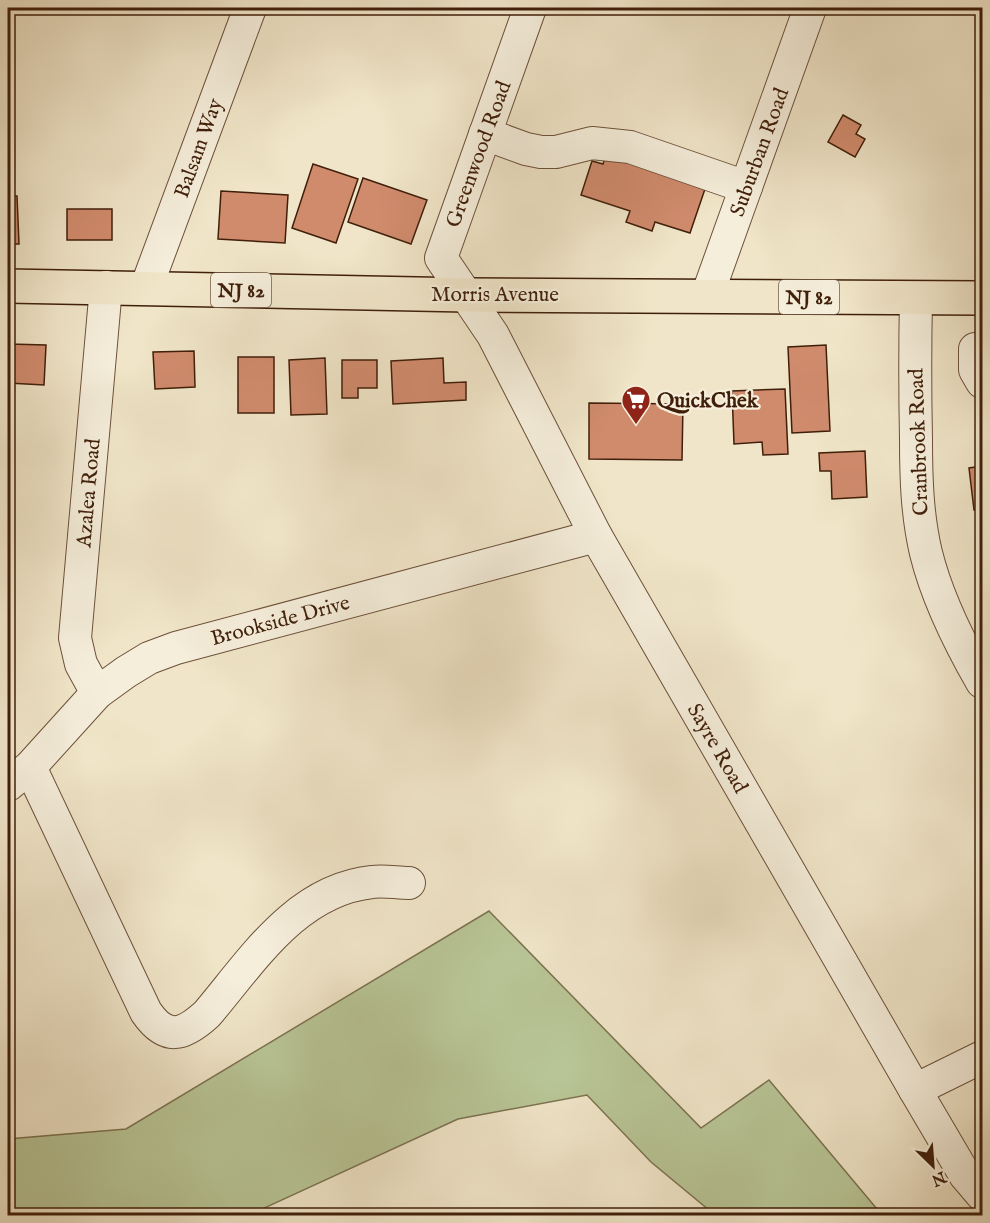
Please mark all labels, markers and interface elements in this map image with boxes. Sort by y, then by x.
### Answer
street label: Greenwood Road [440,77,519,232]
street label: Suburban Road [725,84,796,221]
street label: Balsam Way [169,94,230,202]
road number: NJ 82 [211,273,271,307]
road number: NJ 82 [779,280,839,314]
street label: Morris Avenue [431,282,559,309]
street label: Cranbrook Road [903,367,936,516]
supermarket icon: QuickChek [620,384,652,426]
place label: QuickChek [657,388,759,415]
street label: Azalea Road [71,437,108,550]
street label: Brookside Drive [208,590,353,653]
street label: Sayre Road [680,699,754,799]
north arrow [903,1136,963,1196]
text: N [928,1165,950,1190]

